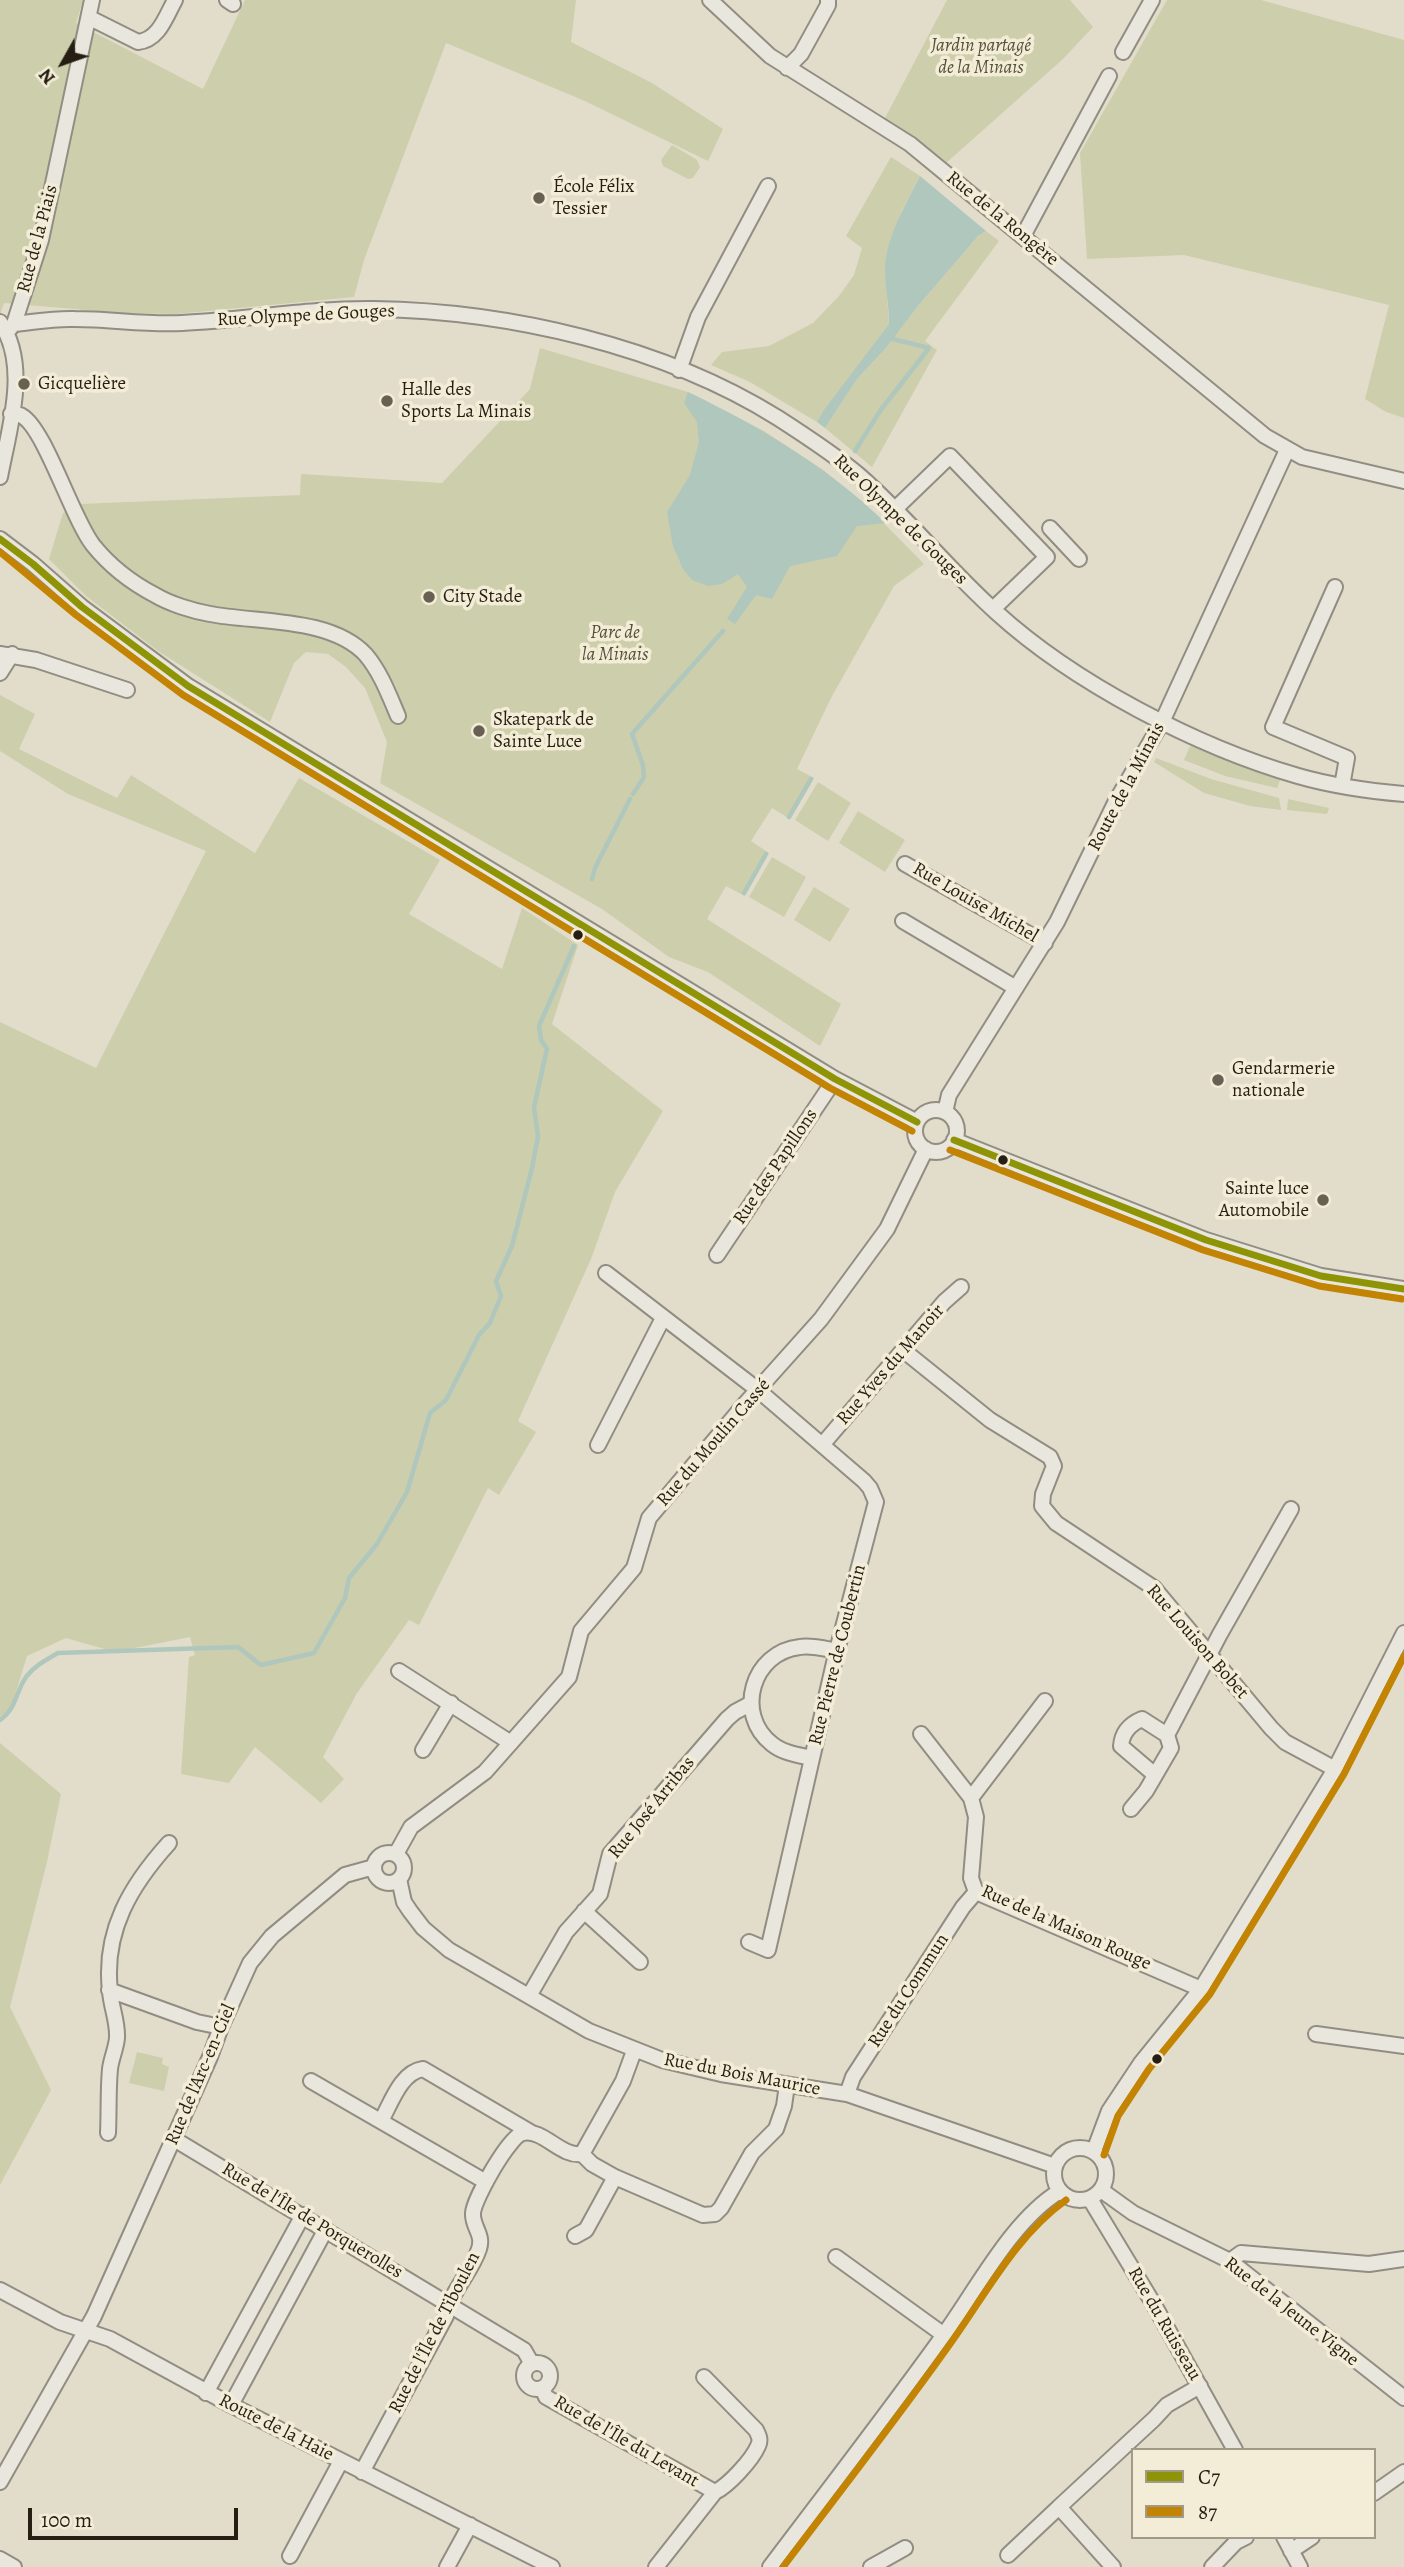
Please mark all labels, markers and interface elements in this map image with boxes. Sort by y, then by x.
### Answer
north arrow [28,28,98,98]
park label: Jardin partagé de la Minais [931,35,1031,79]
text: N [33,63,61,90]
street label: Rue de la Rongère [941,167,1063,271]
place label: École Félix Tessier [553,176,634,220]
street label: Rue de la Piais [13,183,63,295]
marker: École Félix Tessier [531,190,547,206]
street label: Rue Olympe de Gouges [216,300,396,332]
place label: Gicquelière [38,373,126,395]
marker: Gicquelière [16,376,32,392]
place label: Halle des Sports La Minais [401,379,531,423]
marker: Halle des Sports La Minais [379,393,395,409]
street label: Rue Olympe de Gouges [828,450,972,590]
place label: City Stade [443,586,522,608]
marker: City Stade [421,589,437,605]
park label: Parc de la Minais [582,622,648,666]
place label: Skatepark de Sainte Luce [493,709,594,753]
street label: Route de la Minais [1083,719,1171,855]
marker: Skatepark de Sainte Luce [471,723,487,739]
street label: Rue Louise Michel [908,858,1042,948]
unlabelled marker [571,928,585,942]
place label: Gendarmerie nationale [1232,1058,1335,1102]
marker: Gendarmerie nationale [1210,1072,1226,1088]
street label: Rue des Papillons [729,1105,823,1229]
unlabelled marker [996,1153,1010,1167]
place label: Sainte luce Automobile [1219,1178,1309,1222]
marker: Sainte luce Automobile [1315,1192,1331,1208]
street label: Rue Yves du Manoir [832,1300,950,1430]
street label: Rue du Moulin Cassé [652,1374,776,1512]
street label: Rue Pierre de Coubertin [804,1562,872,1748]
street label: Rue Louison Bobet [1141,1580,1253,1704]
street label: Rue José Arribas [604,1752,700,1864]
street label: Rue de la Maison Rouge [978,1880,1154,1976]
street label: Rue du Commun [864,1930,954,2052]
street label: Rue de l'Arc-en-Ciel [161,2001,241,2149]
street label: Rue du Bois Maurice [662,2049,822,2101]
unlabelled marker [1150,2052,1164,2066]
street label: Rue de l'Île de Porquerolles [217,2158,407,2284]
street label: Rue de l'Île de Tiboulen [384,2248,486,2418]
street label: Rue de la Jeune Vigne [1219,2252,1363,2372]
street label: Rue du Ruisseau [1122,2263,1206,2385]
street label: Route de la Haie [215,2389,337,2467]
street label: Rue de l'Île du Levant [549,2391,703,2493]
legend [1131,2448,1376,2539]
text: C7 [1198,2463,1220,2491]
scale bar [32,2494,242,2538]
text: 87 [1198,2498,1217,2526]
text: 100 m [41,2506,92,2534]

